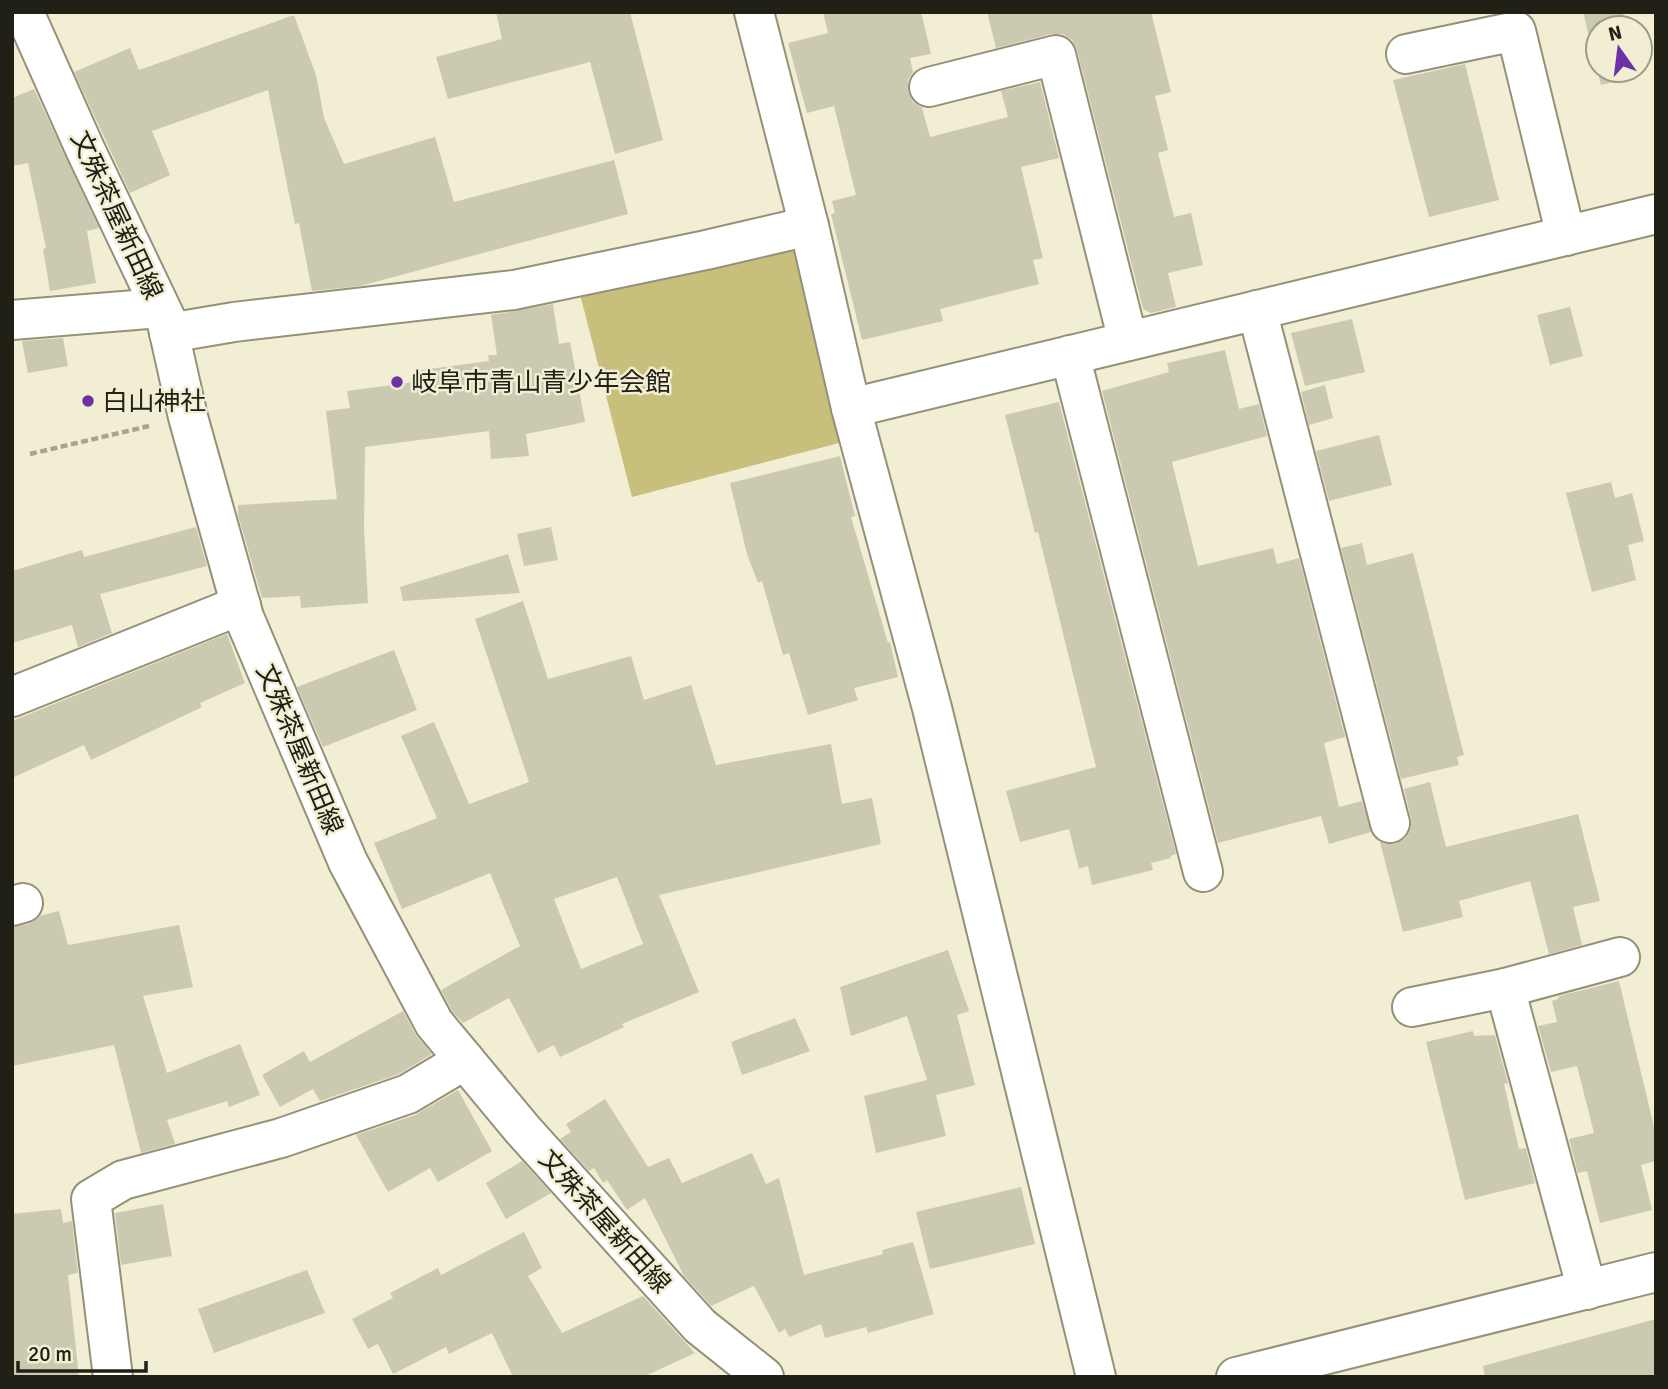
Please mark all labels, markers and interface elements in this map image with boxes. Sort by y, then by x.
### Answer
north arrow [1584,14,1654,84]
text: N [1606,20,1624,47]
street label: 文殊茶屋新田線 [63,126,169,305]
place label: 岐阜市青山青少年会館 [411,367,671,399]
marker: 岐阜市青山青少年会館 [389,374,405,390]
place label: 白山神社 [102,386,206,418]
marker: 白山神社 [80,393,96,409]
street label: 文殊茶屋新田線 [249,659,349,839]
street label: 文殊茶屋新田線 [531,1143,677,1300]
scale bar [18,1330,145,1374]
text: 20 m [28,1341,72,1367]

